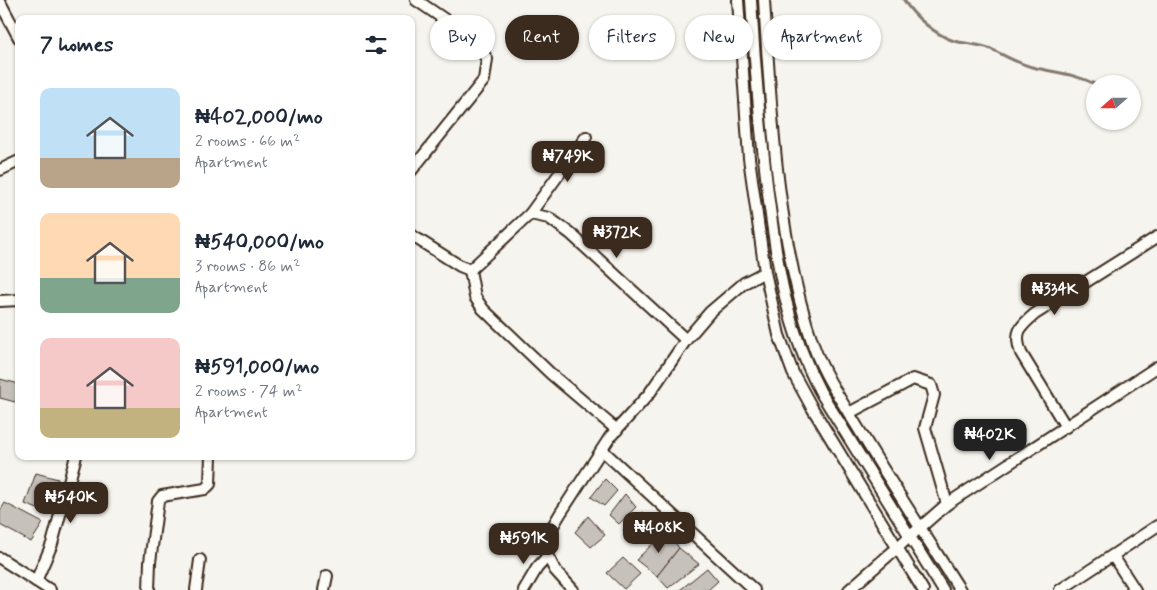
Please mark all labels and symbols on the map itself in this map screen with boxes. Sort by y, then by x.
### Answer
north arrow [1086,75,1141,130]
pin: ₦749K [533,140,603,183]
pin: ₦372K [582,216,652,259]
pin: ₦334K [1020,274,1090,316]
pin: ₦402K [955,418,1025,461]
pin: ₦540K [36,482,106,524]
pin: ₦408K [624,512,694,554]
pin: ₦591K [489,522,559,565]

